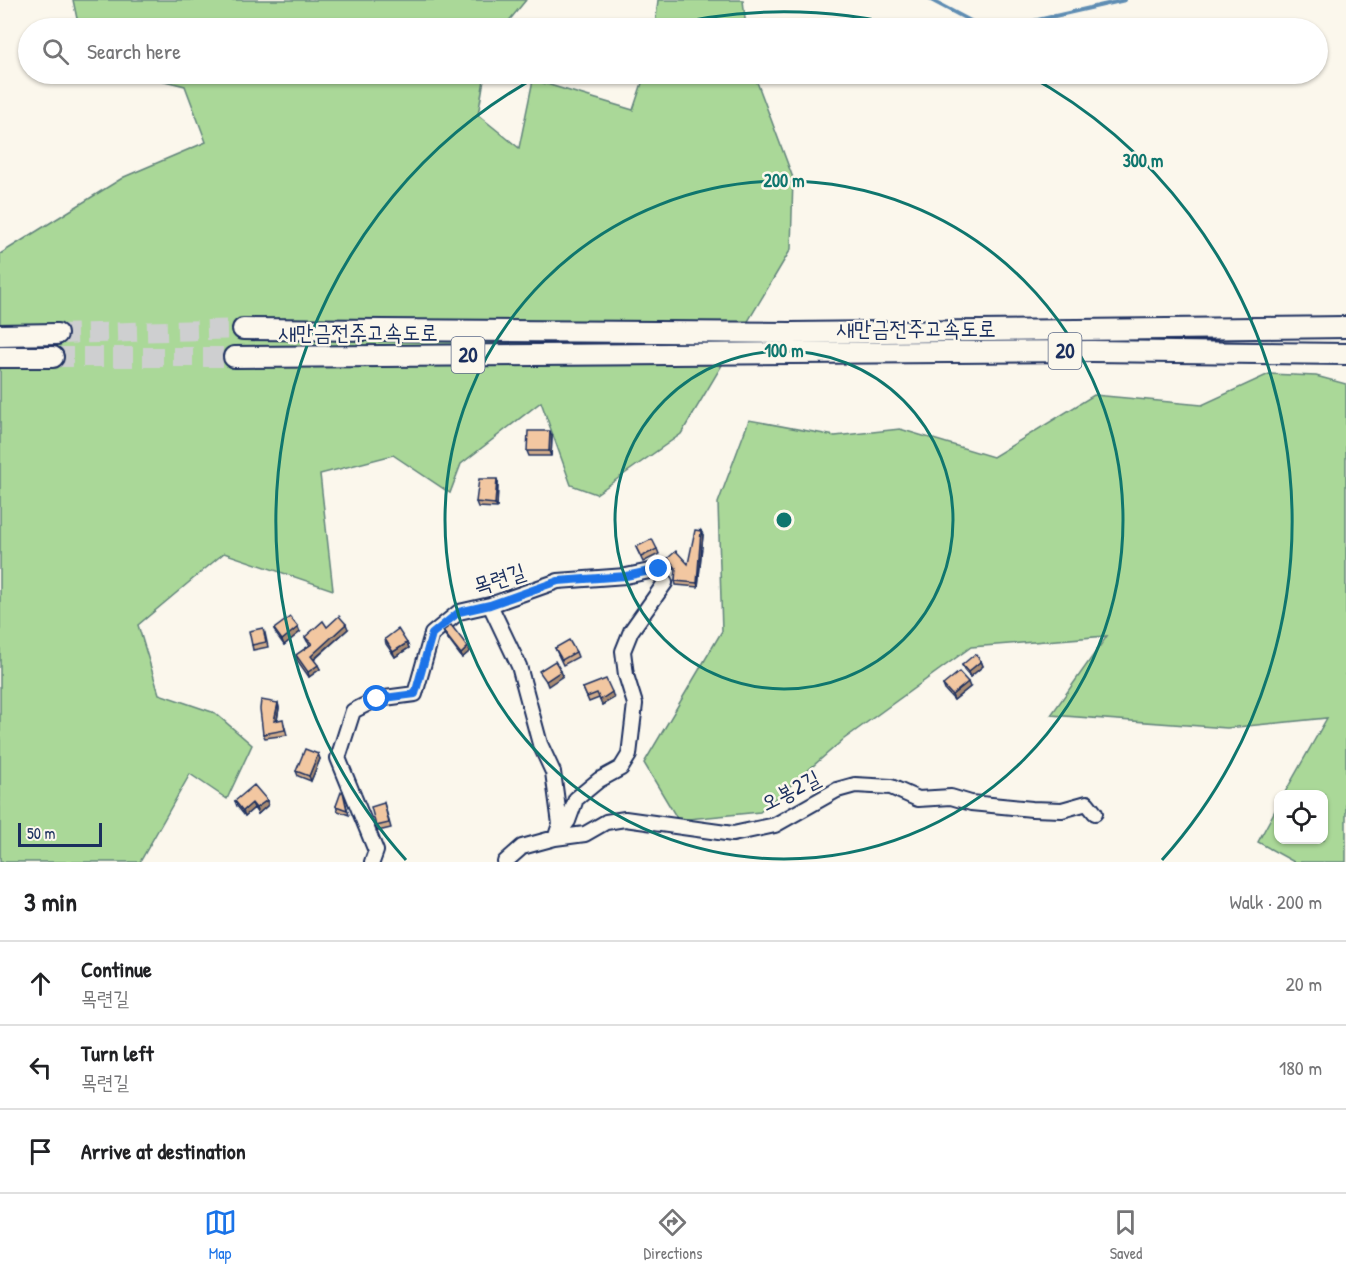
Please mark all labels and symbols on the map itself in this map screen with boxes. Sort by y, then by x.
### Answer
text: 300 m [1123,148,1163,173]
text: 200 m [764,168,804,193]
street label: 새만금전주고속도로 [836,313,996,343]
street label: 새만금전주고속도로 [278,317,438,347]
road number: 20 [1048,333,1082,369]
road number: 20 [452,337,484,373]
text: 100 m [764,338,804,363]
centre of rings [774,510,794,530]
street label: 목련길 [469,555,529,600]
route end [645,555,671,581]
route start [363,685,389,711]
street label: 오봉2길 [755,762,825,818]
scale bar [18,820,102,848]

